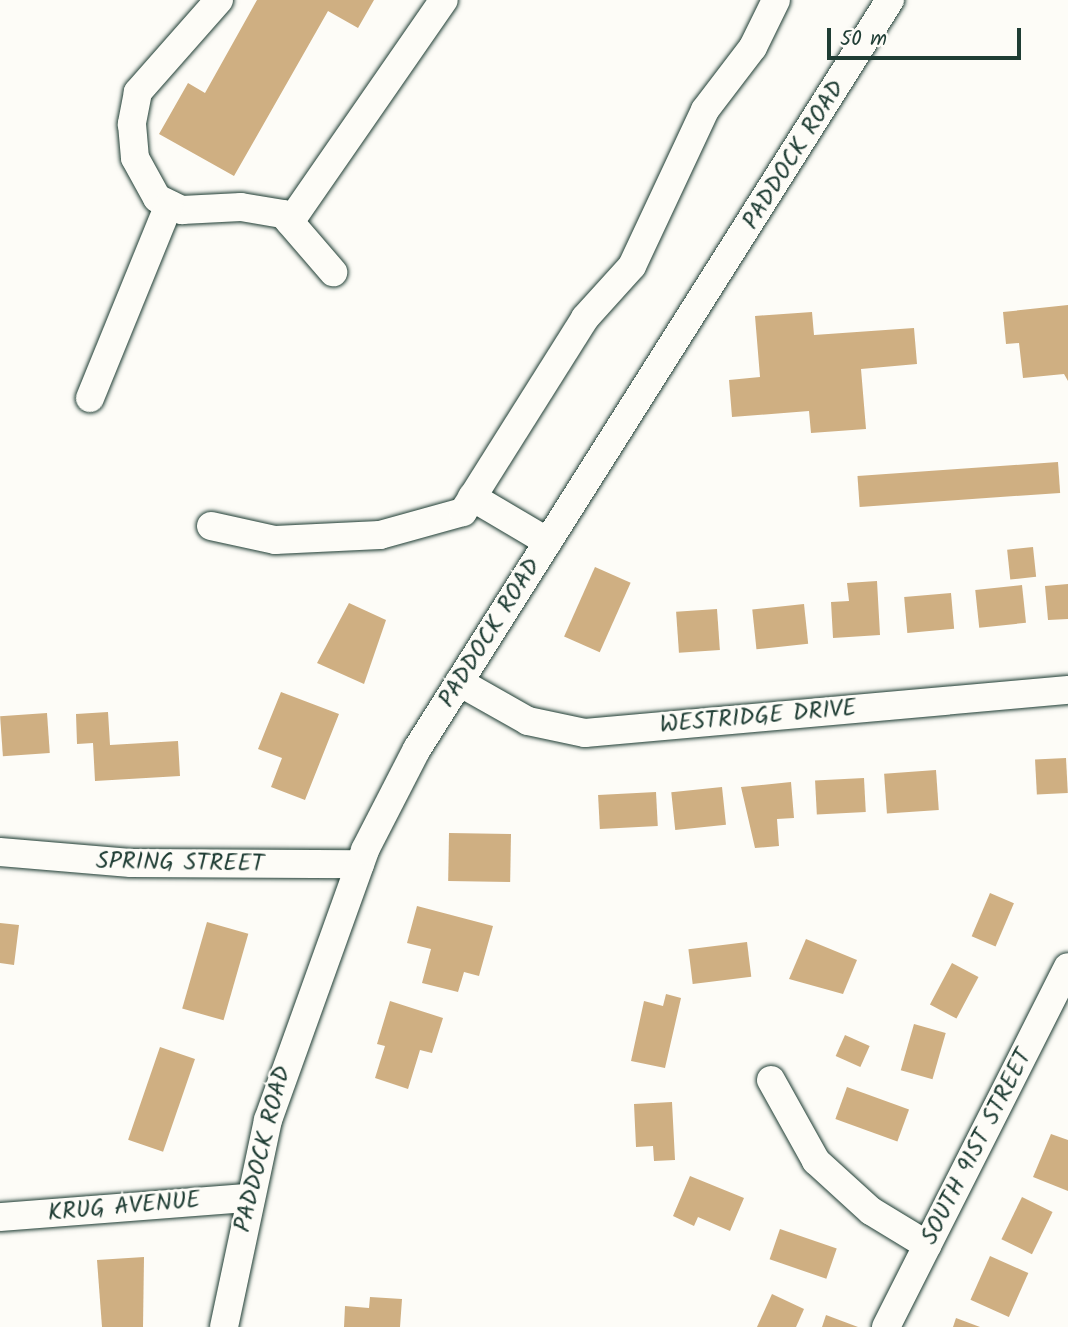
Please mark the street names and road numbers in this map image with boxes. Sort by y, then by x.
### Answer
street label: PADDOCK ROAD [737,75,851,235]
street label: PADDOCK ROAD [433,553,547,713]
street label: WESTRIDGE DRIVE [658,694,858,740]
street label: SPRING STREET [96,847,264,879]
street label: SOUTH 91ST STREET [915,1045,1039,1249]
street label: PADDOCK ROAD [228,1063,298,1235]
street label: KRUG AVENUE [47,1186,201,1228]

